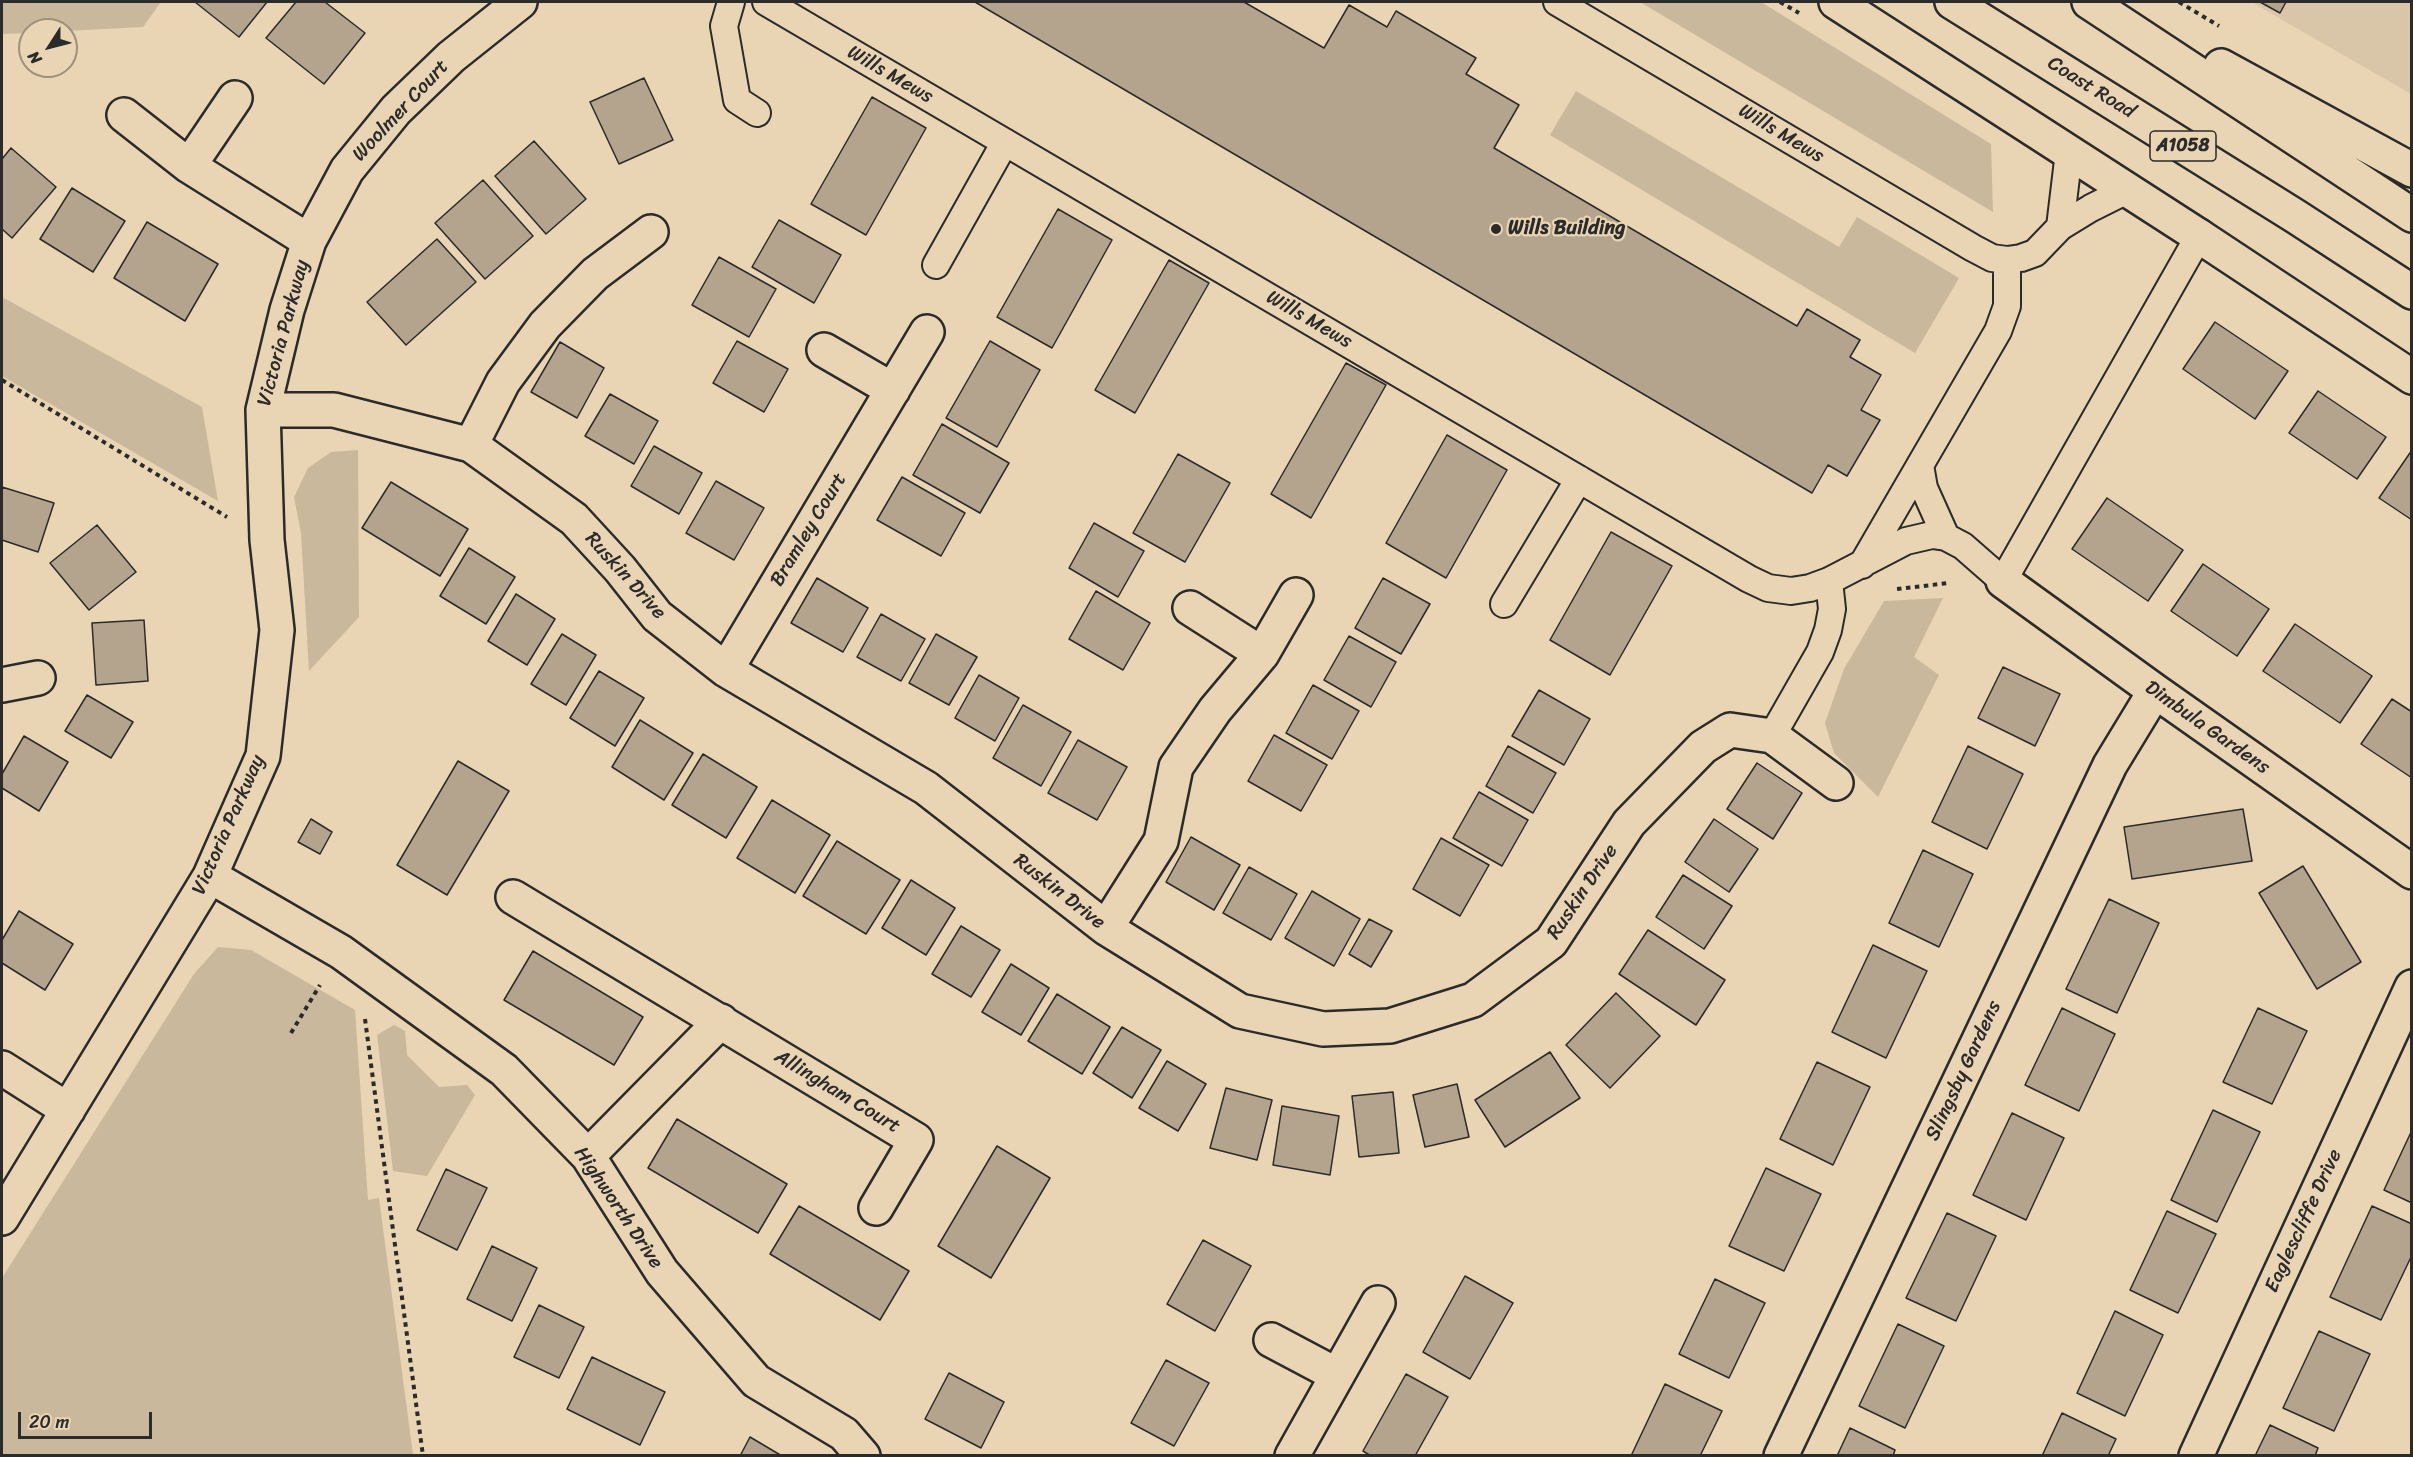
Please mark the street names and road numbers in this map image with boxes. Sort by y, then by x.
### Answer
street label: Wills Mews [843,41,937,109]
street label: Coast Road [2043,52,2139,124]
street label: Woolmer Court [348,55,454,167]
street label: Wills Mews [1734,99,1828,169]
road number: A1058 [2150,131,2216,161]
street label: Victoria Parkway [253,257,315,409]
street label: Wills Mews [1262,286,1356,354]
street label: Bramley Court [766,469,852,591]
street label: Ruskin Drive [579,527,671,625]
street label: Dimbula Gardens [2140,676,2274,780]
street label: Victoria Parkway [187,751,271,899]
street label: Ruskin Drive [1542,840,1624,944]
street label: Ruskin Drive [1008,849,1110,935]
street label: Slingsby Gardens [1921,997,2007,1145]
street label: Allingham Court [770,1045,904,1139]
street label: Highworth Drive [568,1142,668,1274]
street label: Eaglescliffe Drive [2260,1146,2348,1296]

